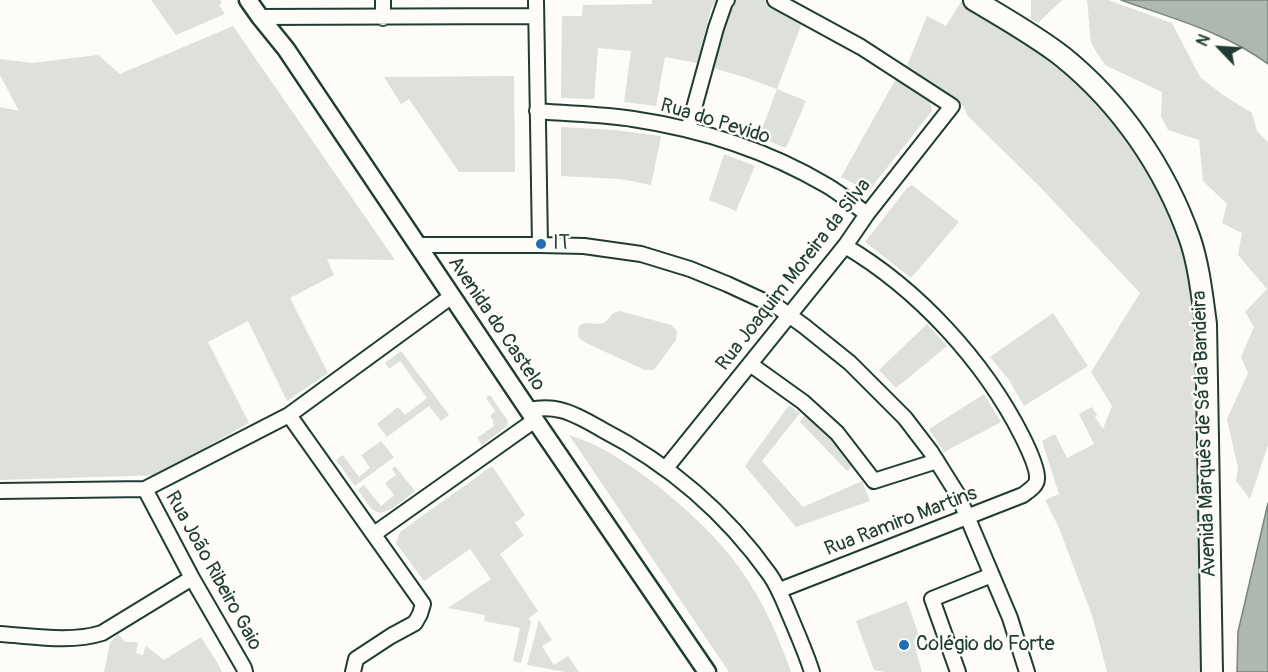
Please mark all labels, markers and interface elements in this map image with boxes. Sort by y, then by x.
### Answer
north arrow [1190,18,1250,78]
text: N [1192,31,1215,50]
street label: Rua do Pevido [657,94,773,150]
street label: Rua Joaquim Moreira da Silva [711,174,877,376]
place label: IT [553,232,570,256]
marker: IT [534,237,548,251]
street label: Avenida do Castelo [442,252,550,396]
street label: Avenida Marquês de Sá da Bandeira [1188,290,1222,578]
street label: Rua Ramiro Martins [821,482,981,562]
street label: Rua João Ribeiro Gaio [159,487,267,655]
place label: Colégio do Forte [916,633,1054,657]
marker: Colégio do Forte [897,638,911,652]

